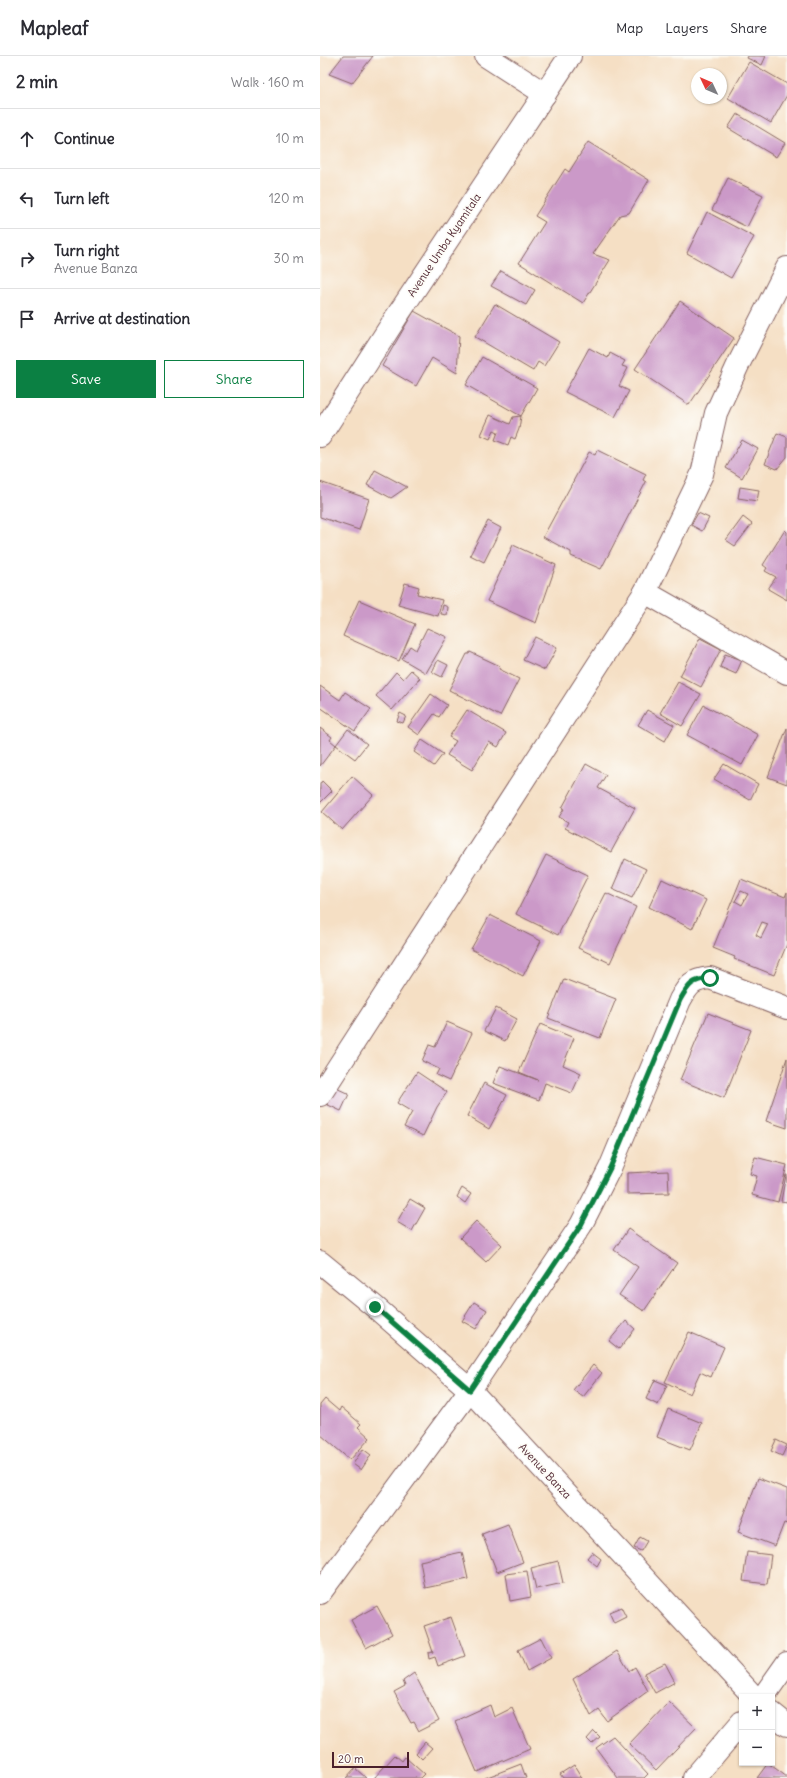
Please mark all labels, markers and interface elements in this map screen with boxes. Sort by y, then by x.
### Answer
text: Mapleaf [20,16,89,40]
text: Map [616,19,643,37]
text: Layers [665,19,708,37]
text: Share [730,19,767,37]
north arrow [691,68,727,104]
text: 2 min [16,71,58,93]
text: Walk · 160 m [231,74,304,91]
icon: ahead [16,128,38,150]
text: Continue [54,129,115,148]
text: 10 m [276,130,304,147]
icon: left [16,188,38,210]
text: Turn left [54,189,109,208]
text: 120 m [269,190,304,207]
street label: Avenue Umba Kyamitala [404,191,484,299]
text: Turn right [54,241,119,260]
icon: right [16,248,38,270]
text: 30 m [274,250,304,267]
text: Avenue Banza [54,260,138,277]
icon: arrive [16,308,38,330]
text: Arrive at destination [54,309,190,328]
button: Save [16,360,156,398]
button: Share [164,360,304,398]
route start [701,969,719,987]
route end [366,1298,384,1316]
street label: Avenue Banza [516,1440,574,1502]
map controls [739,1694,775,1766]
button: + [739,1694,775,1730]
button: − [739,1730,775,1766]
scale bar [332,1750,409,1769]
text: 20 m [338,1752,364,1766]

